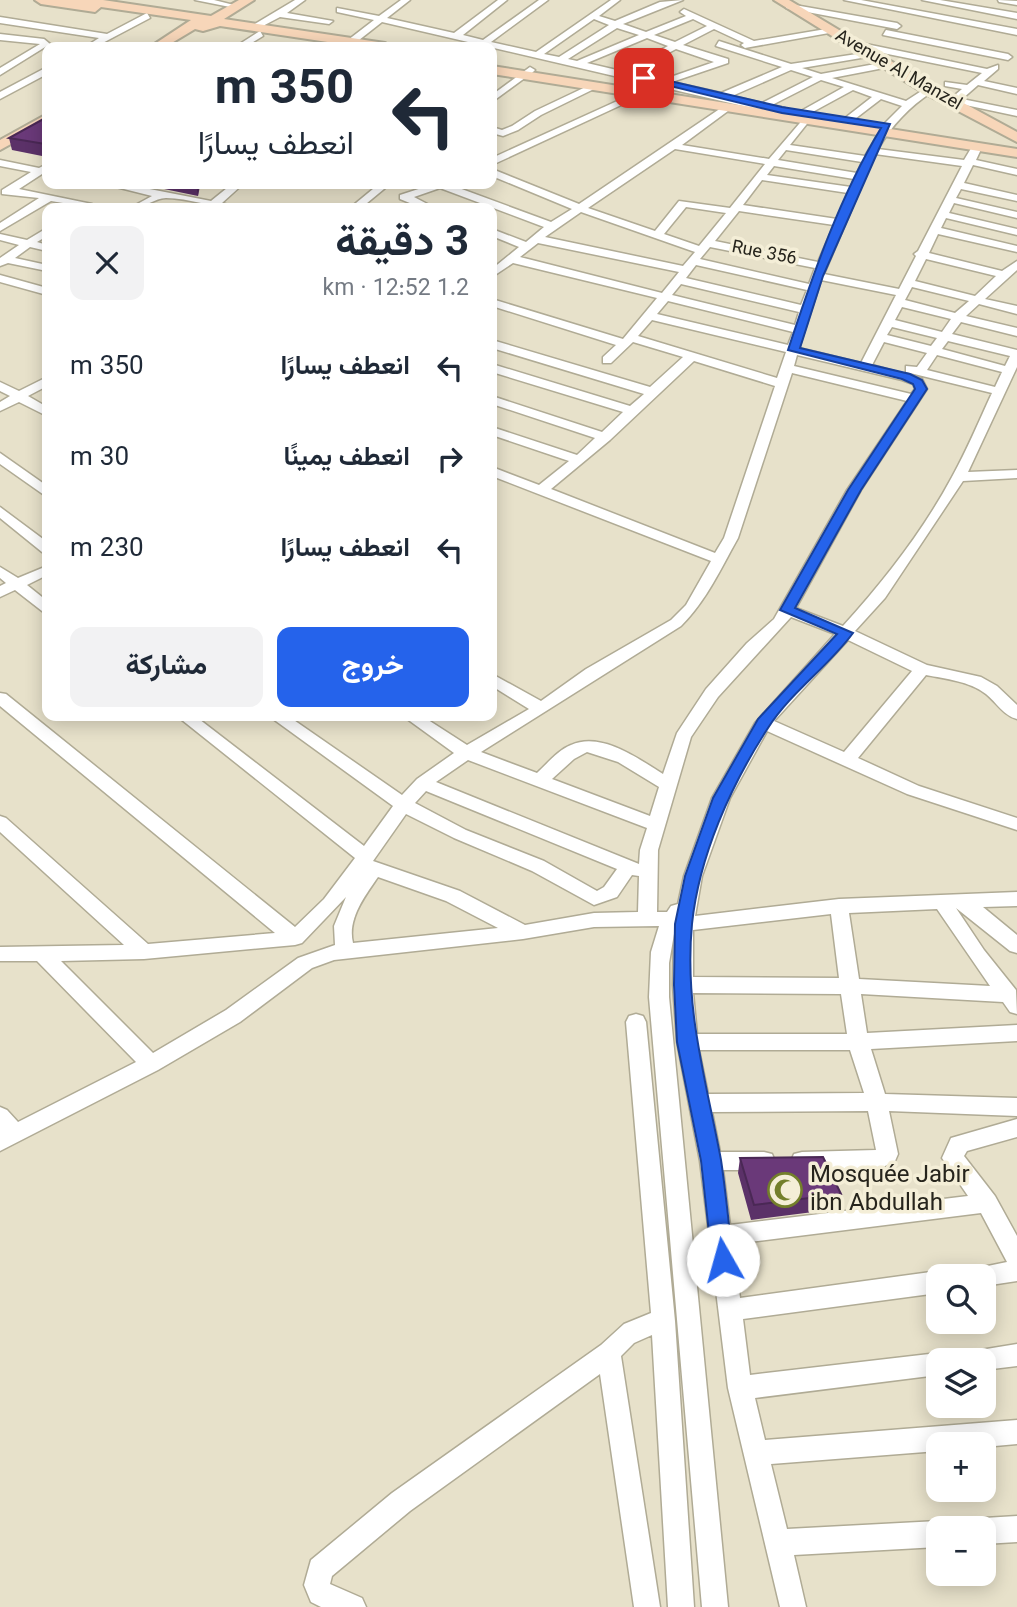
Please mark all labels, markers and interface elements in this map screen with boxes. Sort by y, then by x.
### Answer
street label: Avenue Al Manzel [829,23,967,119]
pin [614,48,674,108]
text: 350 m [215,53,354,129]
icon: arrive [625,59,663,97]
icon: left [378,70,469,161]
text: انعطف يسارًا [198,121,354,171]
text: 3 دقيقة [335,212,469,278]
button: close [70,226,144,300]
street label: Rue 356 [729,234,799,274]
text: 1.2 km · 12:52 [323,271,469,307]
text: 350 m [70,347,144,388]
text: انعطف يسارًا [280,347,410,388]
icon: left [431,349,469,387]
text: 30 m [70,438,129,479]
text: انعطف يمينًا [284,438,410,479]
icon: right [431,440,469,478]
text: 230 m [70,529,144,570]
text: انعطف يسارًا [280,529,410,570]
icon: left [431,531,469,569]
button: مشاركة [70,627,263,707]
button: خروج [277,627,469,707]
place label: Mosquée Jabir ibn Abdullah [810,1157,970,1223]
mosque icon: Mosquée Jabir ibn Abdullah [766,1171,804,1209]
position arrow [686,1223,760,1297]
map controls [926,1264,996,1586]
button: search [926,1264,996,1334]
button: layers [926,1348,996,1418]
button: + [926,1432,996,1502]
button: − [926,1516,996,1586]

